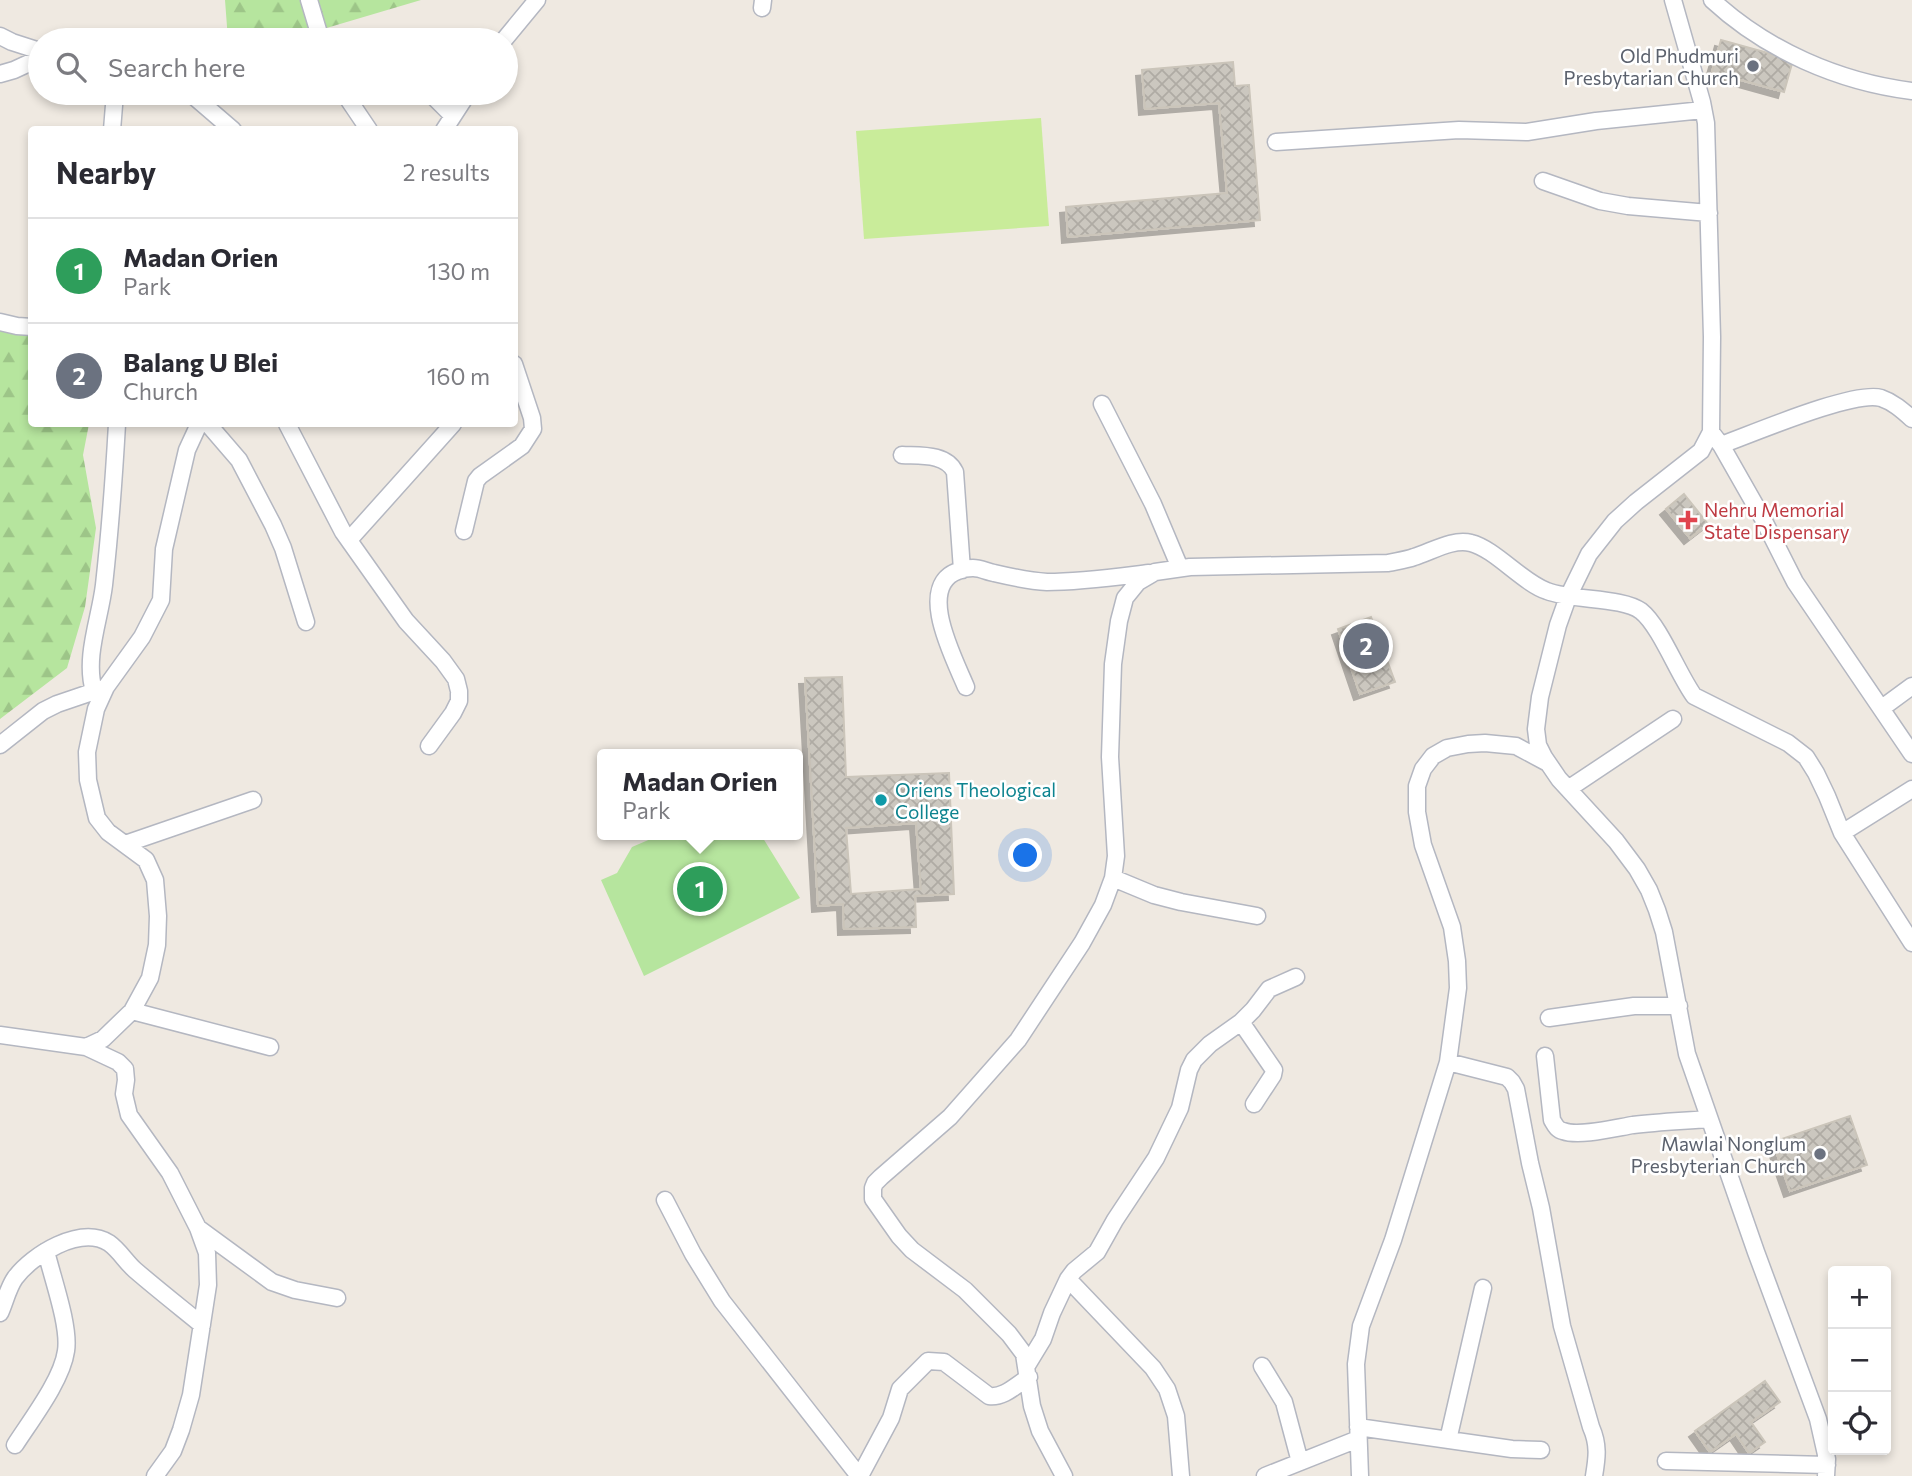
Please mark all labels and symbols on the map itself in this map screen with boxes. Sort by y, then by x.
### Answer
place label: Old Phudmuri Presbytarian Church [1564,44,1739,89]
marker: Old Phudmuri Presbytarian Church [1745,58,1761,74]
place label: Nehru Memorial State Dispensary [1704,498,1850,543]
marker: Nehru Memorial State Dispensary [1678,510,1698,530]
pin: 2 [1343,620,1389,672]
place label: Oriens Theological College [895,778,1056,823]
marker: Oriens Theological College [873,792,889,808]
your location [1008,838,1042,872]
pin: 1 [677,863,723,915]
place label: Mawlai Nonglum Presbyterian Church [1631,1132,1806,1177]
marker: Mawlai Nonglum Presbyterian Church [1812,1146,1828,1162]

